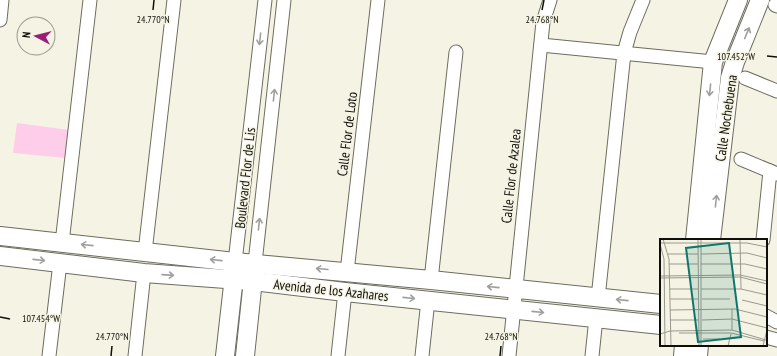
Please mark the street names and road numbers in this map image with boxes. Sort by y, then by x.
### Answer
street label: Calle Nochebuena [711,74,741,162]
street label: Calle Flor de Loto [333,91,361,177]
street label: Boulevard Flor de Lis [231,126,259,230]
street label: Calle Flor de Azalea [497,128,525,224]
street label: Avenida de los Azahares [272,275,390,305]

